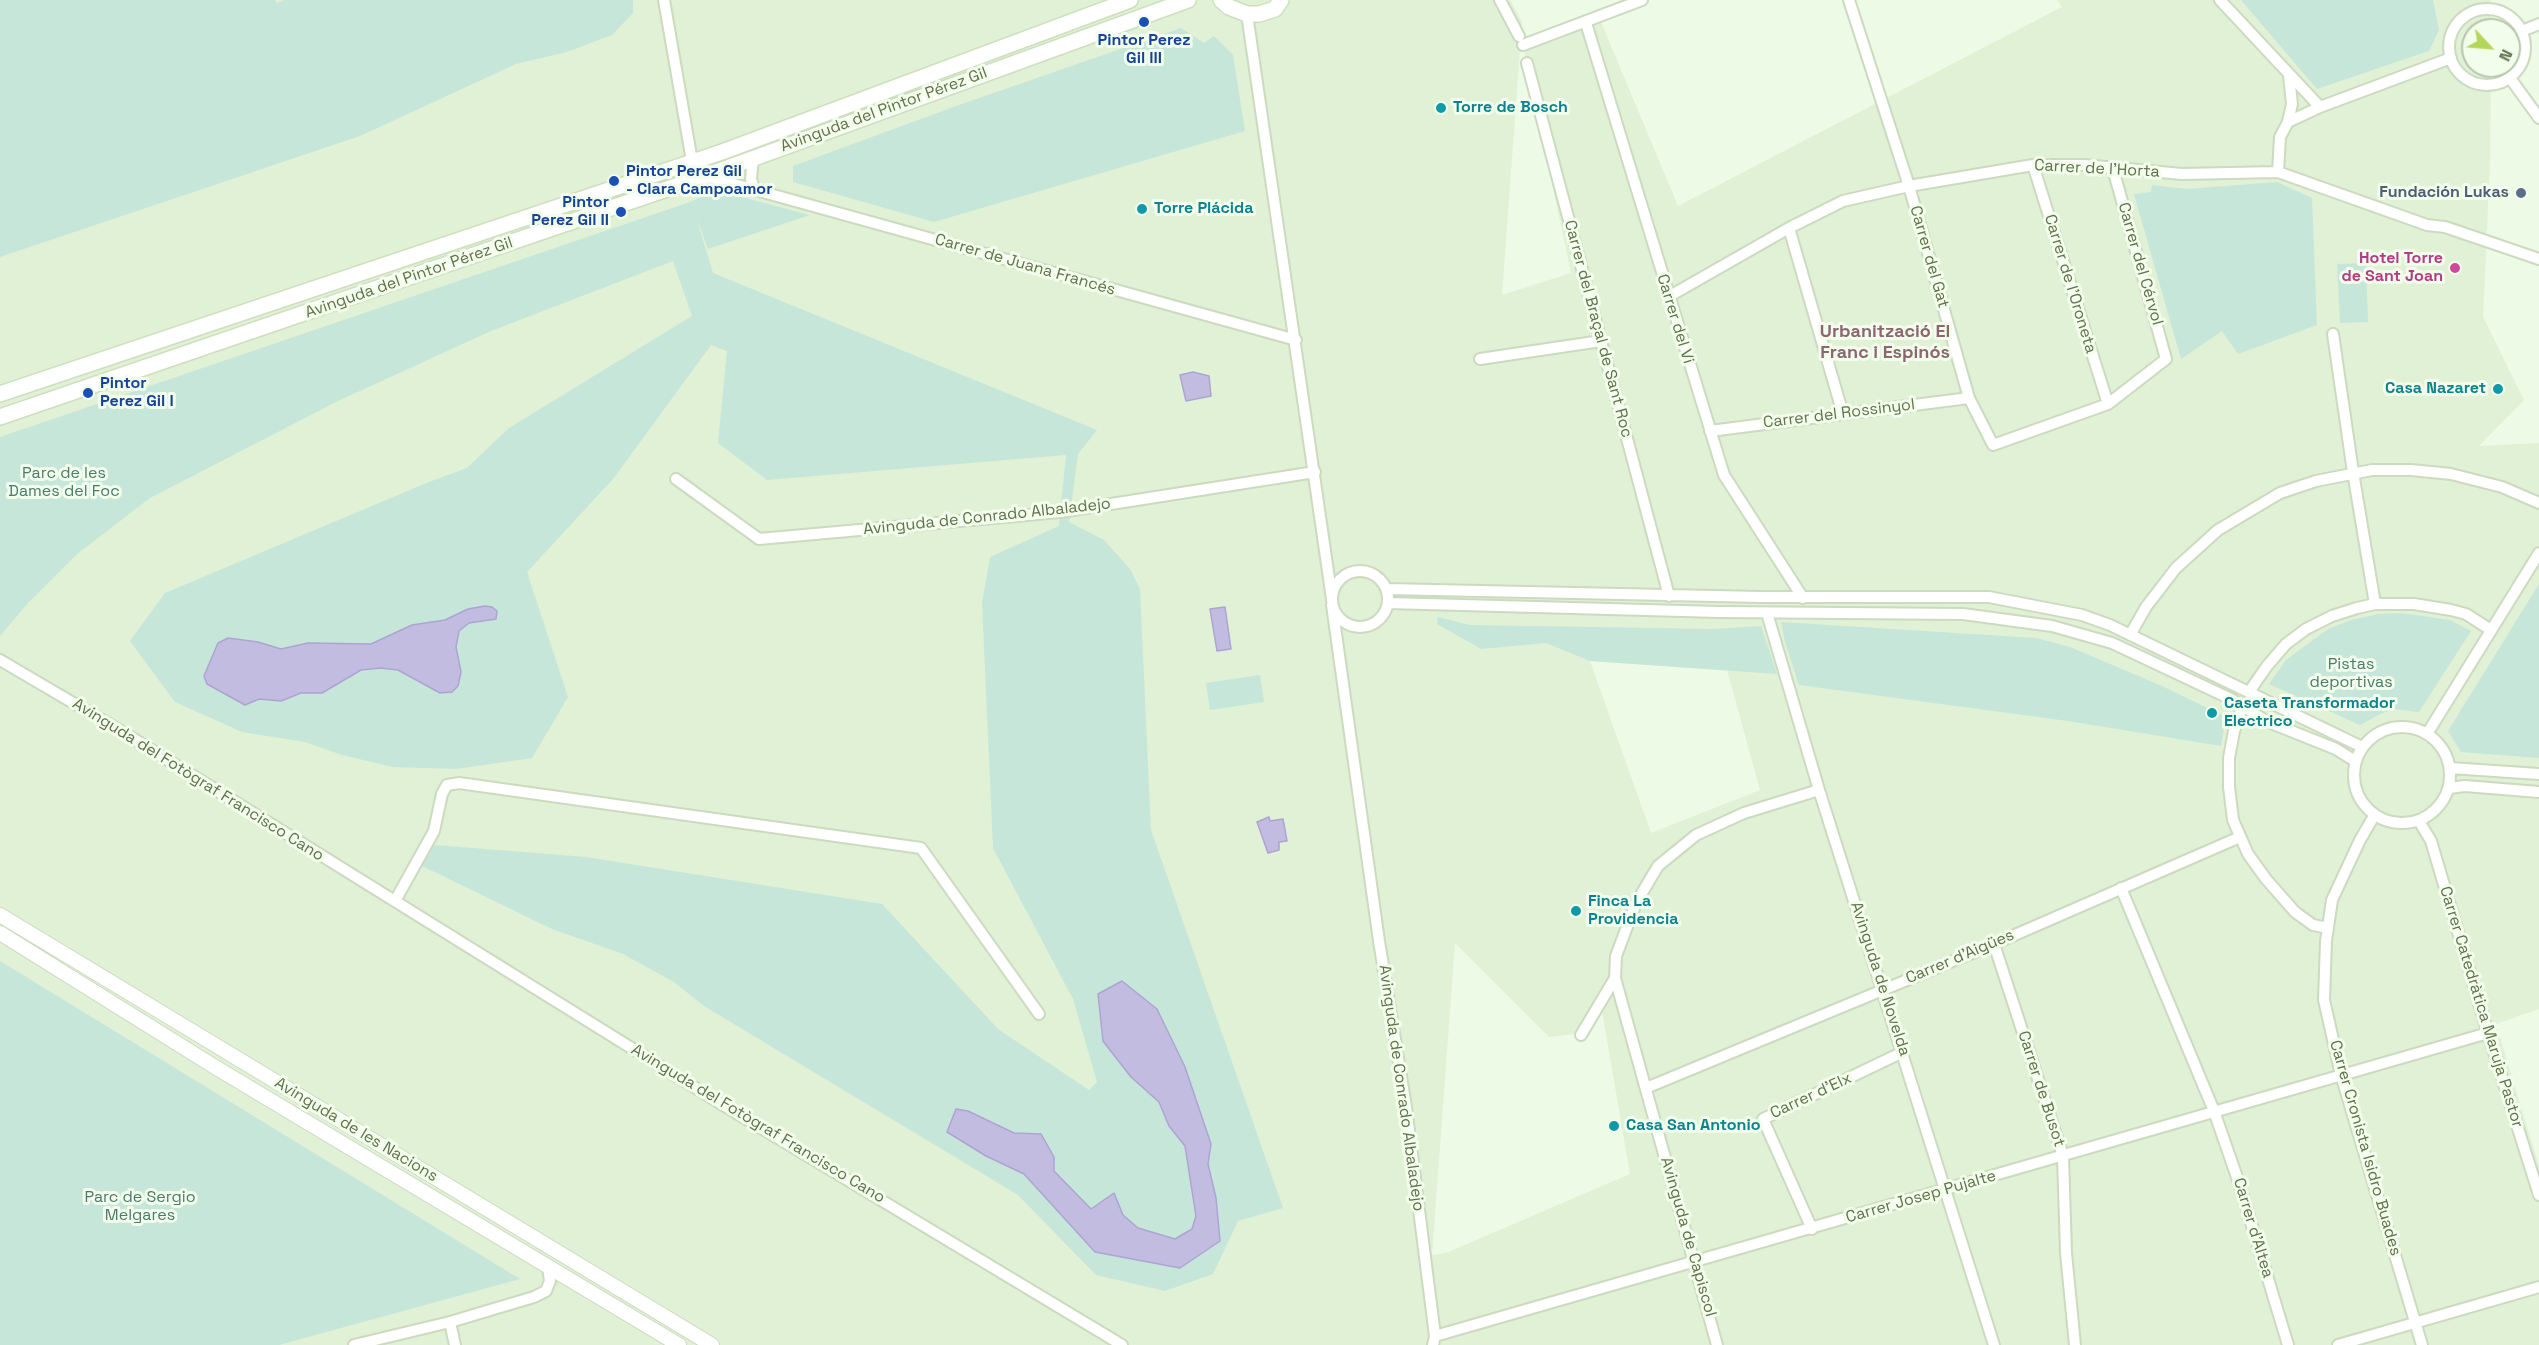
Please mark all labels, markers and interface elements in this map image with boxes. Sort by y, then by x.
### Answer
marker: Pintor Perez Gil III [1137,15,1151,29]
north arrow [2461,18,2521,78]
place label: Pintor Perez Gil III [1098,31,1190,69]
text: N [2494,46,2518,65]
street label: Avinguda del Pintor Pérez Gil [778,64,990,156]
place label: Torre de Bosch [1453,98,1568,118]
marker: Torre de Bosch [1434,101,1448,115]
street label: Carrer de l'Horta [2034,156,2160,182]
place label: Pintor Perez Gil - Clara Campoamor [626,162,772,200]
marker: Pintor Perez Gil - Clara Campoamor [607,174,621,188]
place label: Fundación Lukas [2379,183,2509,203]
marker: Fundación Lukas [2514,186,2528,200]
place label: Pintor Perez Gil II [531,193,609,231]
place label: Torre Plácida [1154,199,1253,219]
street label: Carrer del Cérvol [2113,201,2167,327]
marker: Torre Plácida [1135,202,1149,216]
street label: Carrer del Gat [1905,204,1953,310]
marker: Pintor Perez Gil II [614,205,628,219]
street label: Carrer de l'Oroneta [2040,212,2100,356]
street label: Carrer del Braçal de Sant Roc [1560,218,1636,440]
street label: Carrer de Juana Francés [933,230,1117,300]
street label: Avinguda del Pintor Pérez Gil [303,233,515,323]
place label: Hotel Torre de Sant Joan [2342,249,2443,287]
marker: Hotel Torre de Sant Joan [2448,261,2462,275]
street label: Carrer del Vi [1652,272,1698,366]
district label: Urbanització El Franc i Espinós [1820,321,1950,364]
place label: Pintor Perez Gil I [100,374,174,412]
place label: Casa Nazaret [2385,379,2486,399]
marker: Casa Nazaret [2491,382,2505,396]
marker: Pintor Perez Gil I [81,386,95,400]
street label: Carrer del Rossinyol [1762,395,1916,433]
park label: Parc de les Dames del Foc [8,464,120,502]
street label: Avinguda de Conrado Albaladejo [862,494,1112,540]
park label: Pistas deportivas [2309,655,2393,693]
street label: Avinguda del Fotògraf Francisco Cano [69,694,327,866]
place label: Caseta Transformador Electrico [2224,694,2395,732]
marker: Caseta Transformador Electrico [2205,706,2219,720]
street label: Carrer Catedràtica Maruja Pastor [2435,884,2527,1130]
place label: Finca La Providencia [1588,892,1678,930]
street label: Avinguda de Novelda [1846,899,1914,1059]
marker: Finca La Providencia [1569,904,1583,918]
street label: Carrer d'Aigües [1903,926,2017,988]
street label: Avinguda de Conrado Albaladejo [1374,963,1428,1213]
street label: Carrer de Busot [2013,1029,2069,1149]
street label: Carrer Cronista Isidro Buades [2325,1038,2405,1258]
street label: Avinguda del Fotògraf Francisco Cano [628,1040,888,1208]
street label: Carrer d’Elx [1767,1069,1855,1123]
street label: Avinguda de les Nacions [271,1074,441,1186]
place label: Casa San Antonio [1626,1116,1760,1136]
marker: Casa San Antonio [1607,1119,1621,1133]
street label: Avinguda de Capiscol [1656,1155,1720,1319]
street label: Carrer Josep Pujalte [1844,1166,1998,1228]
street label: Carrer d'Altea [2229,1176,2277,1280]
park label: Parc de Sergio Melgares [84,1188,196,1226]

